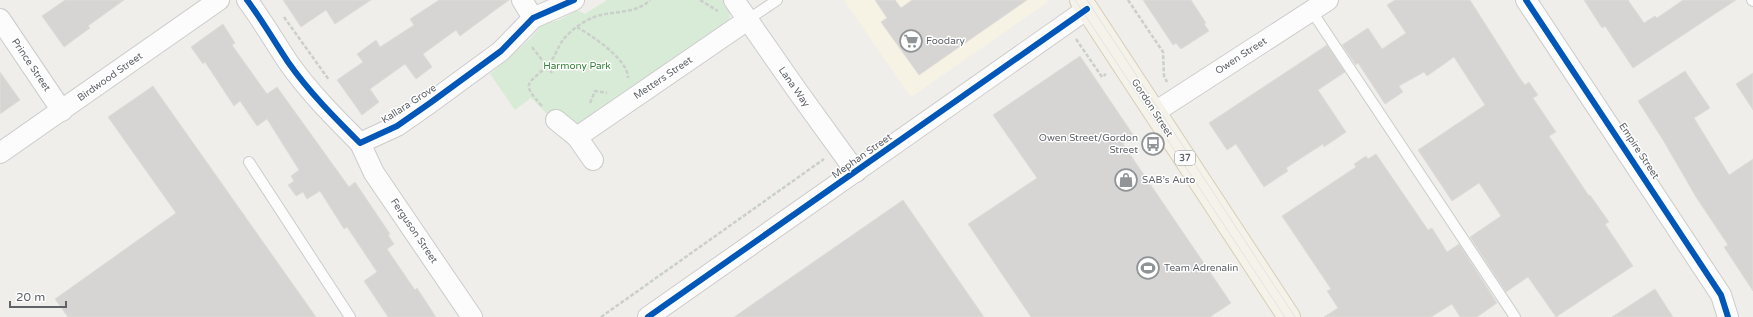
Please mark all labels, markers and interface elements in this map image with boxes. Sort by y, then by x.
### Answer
supermarket icon: Foodary [898,28,924,54]
place label: Foodary [926,35,966,47]
street label: Owen Street [1213,35,1269,77]
street label: Prince Street [9,36,53,94]
street label: Birdwood Street [75,50,145,104]
street label: Metters Street [631,54,695,102]
park label: Harmony Park [543,60,611,72]
street label: Lana Way [776,65,813,110]
street label: Gordon Street [1129,77,1175,140]
street label: Kallara Grove [379,82,439,126]
street label: Empire Street [1616,121,1662,182]
street label: Mephan Street [830,131,894,181]
bus stop icon: Owen Street/Gordon Street [1140,131,1166,157]
place label: Owen Street/Gordon Street [1039,132,1138,156]
road number: 37 [1175,151,1195,165]
shop icon: SAB’s Auto [1113,167,1139,193]
place label: SAB’s Auto [1142,174,1195,186]
street label: Ferguson Street [388,196,440,266]
sports icon: Team Adrenalin [1135,255,1161,281]
place label: Team Adrenalin [1164,262,1238,274]
scale bar [10,283,66,309]
text: 20 m [16,290,45,304]

